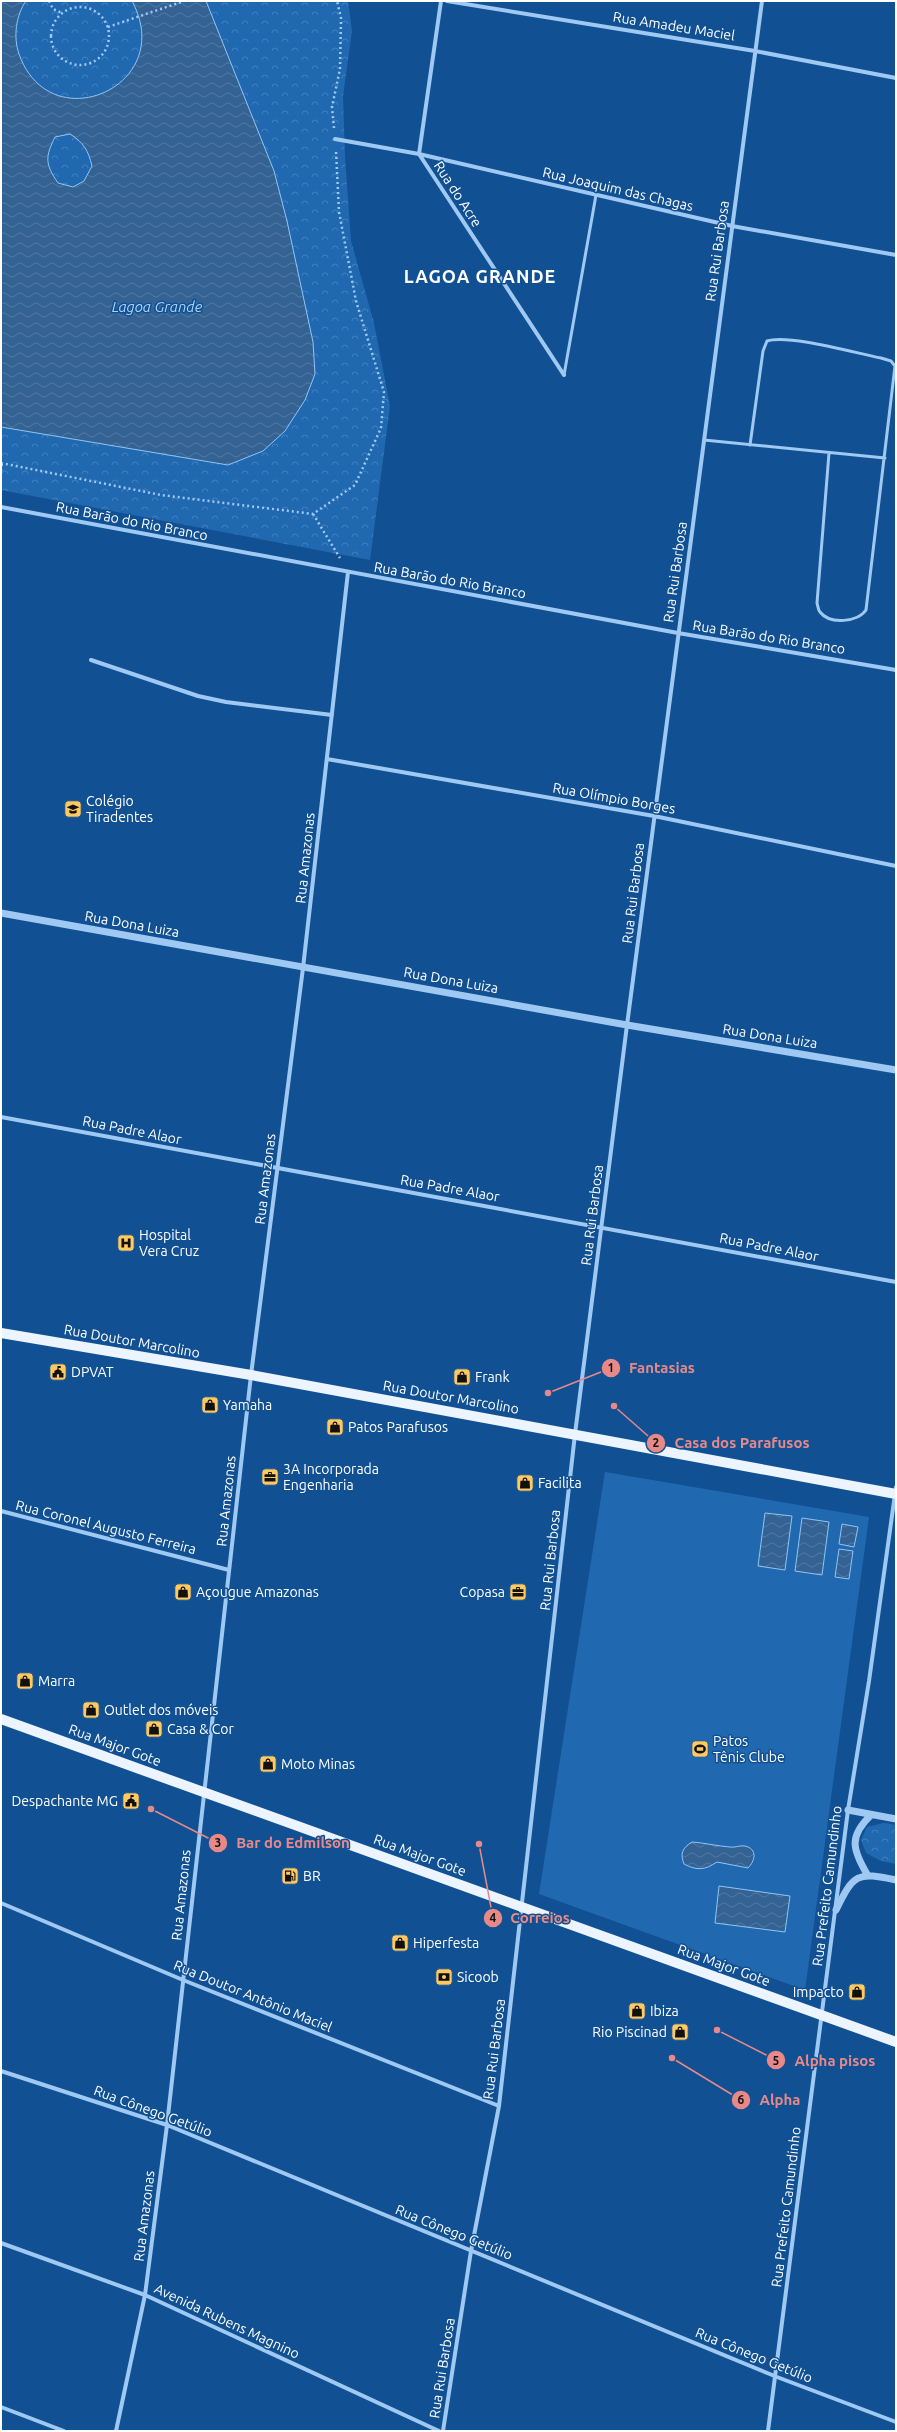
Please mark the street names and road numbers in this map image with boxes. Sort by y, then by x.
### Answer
street label: Rua Amadeu Maciel [612,8,736,44]
street label: Rua do Acre [431,158,485,230]
street label: Rua Joaquim das Chagas [541,164,695,214]
street label: Rua Rui Barbosa [702,200,732,302]
street label: Rua Barão do Rio Branco [55,498,209,544]
street label: Rua Rui Barbosa [660,521,690,623]
street label: Rua Barão do Rio Branco [373,559,527,601]
street label: Rua Barão do Rio Branco [692,617,846,657]
street label: Rua Olímpio Borges [551,779,677,817]
street label: Rua Amazonas [292,812,318,904]
street label: Rua Rui Barbosa [619,842,647,944]
street label: Rua Dona Luiza [83,908,181,940]
street label: Rua Dona Luiza [402,964,500,996]
street label: Rua Dona Luiza [721,1021,819,1051]
street label: Rua Padre Alaor [81,1113,184,1148]
street label: Rua Amazonas [251,1133,279,1225]
street label: Rua Rui Barbosa [578,1164,606,1266]
street label: Rua Padre Alaor [399,1171,502,1205]
street label: Rua Padre Alaor [718,1230,821,1265]
street label: Rua Doutor Marcolino [63,1321,201,1361]
street label: Rua Doutor Marcolino [382,1377,520,1417]
street label: Rua Amazonas [213,1455,239,1547]
street label: Rua Coronel Augusto Ferreira [14,1497,198,1557]
street label: Rua Rui Barbosa [537,1509,563,1611]
street label: Rua Major Gote [67,1721,163,1769]
street label: Rua Prefeito Camundinho [809,1805,845,1967]
street label: Rua Major Gote [372,1831,468,1879]
street label: Rua Amazonas [168,1849,194,1941]
street label: Rua Major Gote [676,1941,772,1989]
street label: Rua Doutor Antônio Maciel [171,1957,335,2035]
street label: Rua Rui Barbosa [480,1998,508,2100]
street label: Rua Cônego Getúlio [92,2082,214,2140]
street label: Rua Prefeito Camundinho [768,2126,804,2288]
street label: Rua Amazonas [130,2170,158,2262]
street label: Rua Cônego Getúlio [393,2201,515,2263]
street label: Avenida Rubens Magnino [152,2280,302,2362]
street label: Rua Rui Barbosa [426,2317,458,2419]
street label: Rua Cônego Getúlio [693,2324,815,2386]

